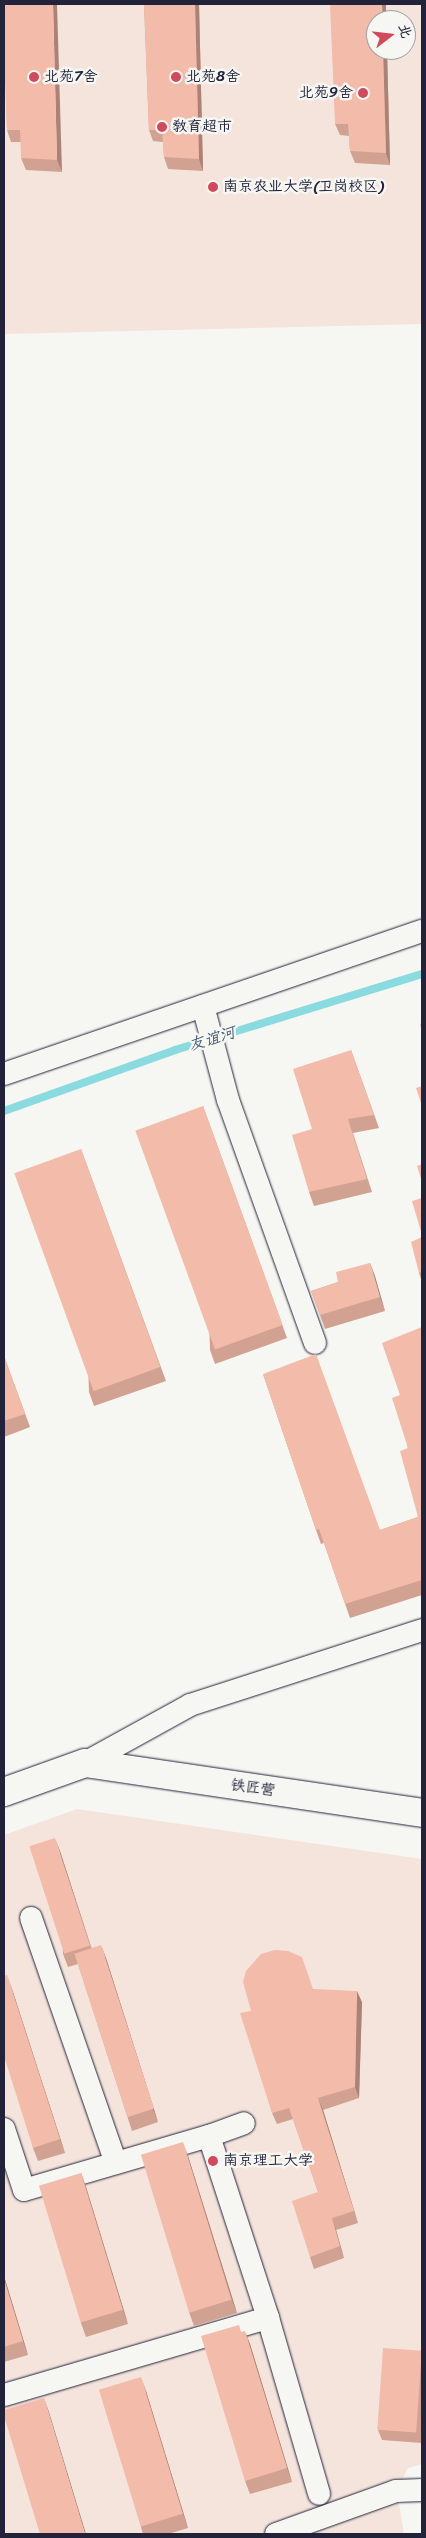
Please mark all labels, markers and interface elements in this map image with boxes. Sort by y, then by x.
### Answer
north arrow [366,10,416,60]
text: 北 [391,21,419,41]
place label: 北苑7舍 [44,68,98,86]
place label: 北苑8舍 [186,68,240,86]
marker: 北苑7舍 [28,71,40,83]
marker: 北苑8舍 [170,71,182,83]
place label: 北苑9舍 [299,84,353,102]
marker: 北苑9舍 [357,87,369,99]
place label: 教育超市 [172,118,232,136]
marker: 教育超市 [156,121,168,133]
place label: 南京农业大学(卫岗校区) [223,178,384,196]
marker: 南京农业大学(卫岗校区) [207,181,219,193]
water label: 友谊河 [186,1023,238,1055]
street label: 铁匠营 [229,1776,277,1800]
place label: 南京理工大学 [223,2152,313,2170]
marker: 南京理工大学 [207,2155,219,2167]

